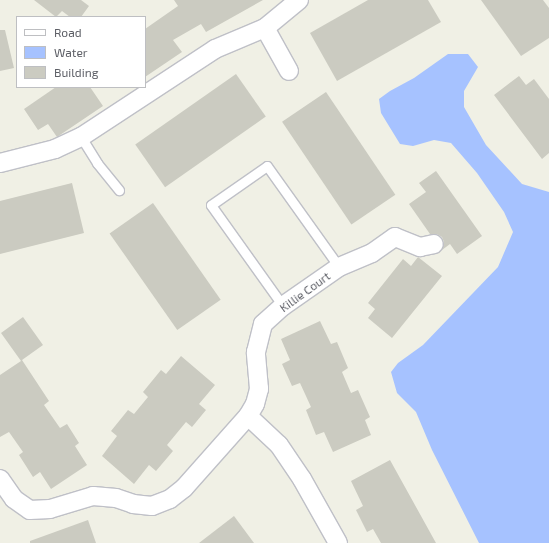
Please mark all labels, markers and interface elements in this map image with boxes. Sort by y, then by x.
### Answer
legend [16,16,146,88]
text: Road [54,25,82,39]
text: Water [54,45,88,59]
text: Building [54,65,98,79]
street label: Killie Court [277,269,333,315]

